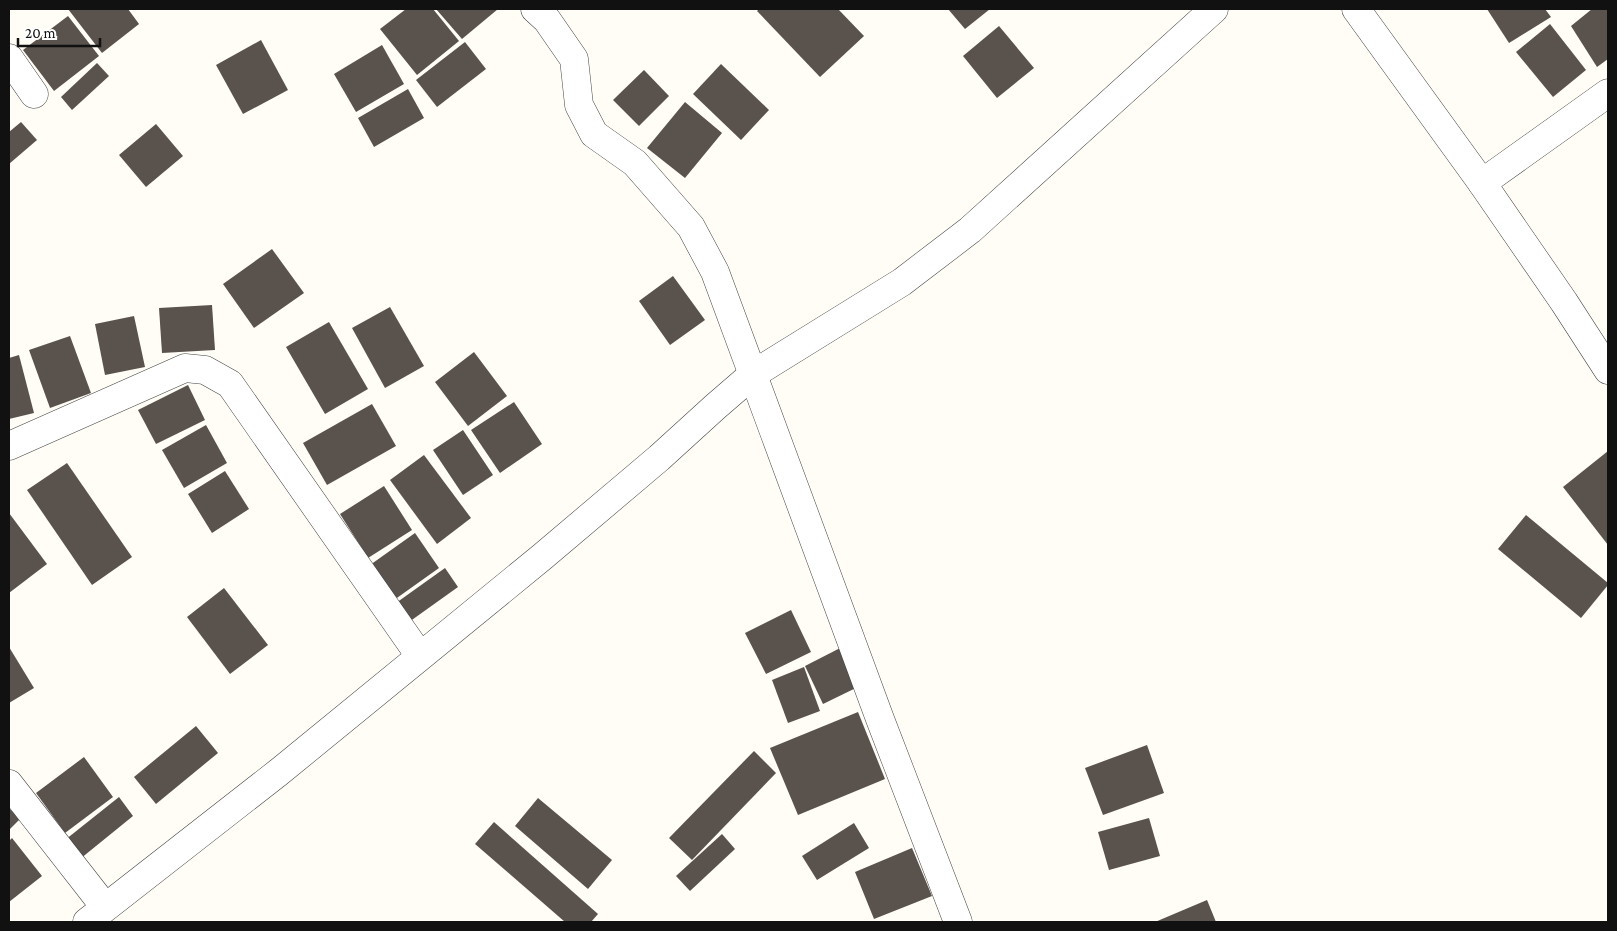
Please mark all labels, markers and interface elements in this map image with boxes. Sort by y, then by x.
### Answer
scale bar [18,15,100,47]
text: 20 m [25,25,56,41]

